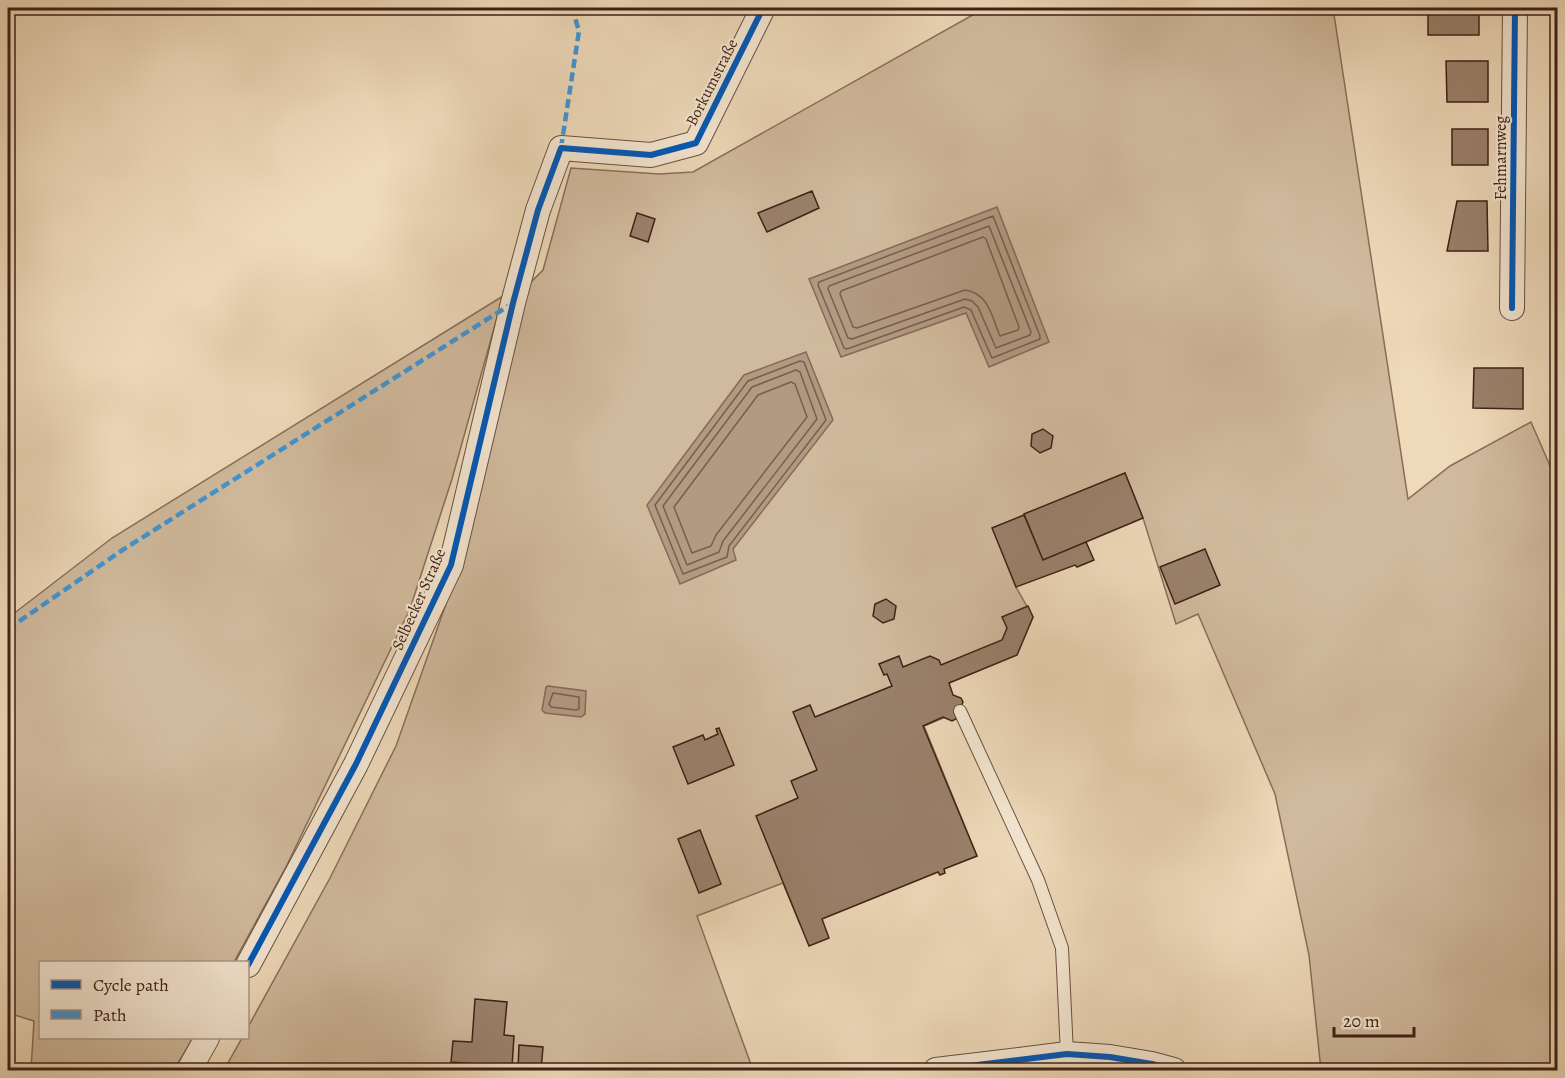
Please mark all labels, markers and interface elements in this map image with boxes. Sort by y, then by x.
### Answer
street label: Borkumstraße [680,35,743,130]
street label: Fehmarnweg [1490,116,1512,200]
street label: Selbecker Straße [387,545,451,654]
legend [39,961,249,1039]
text: Cycle path [93,973,169,997]
scale bar [1334,1000,1414,1038]
text: Path [93,1003,127,1027]
text: 20 m [1343,1009,1380,1033]

